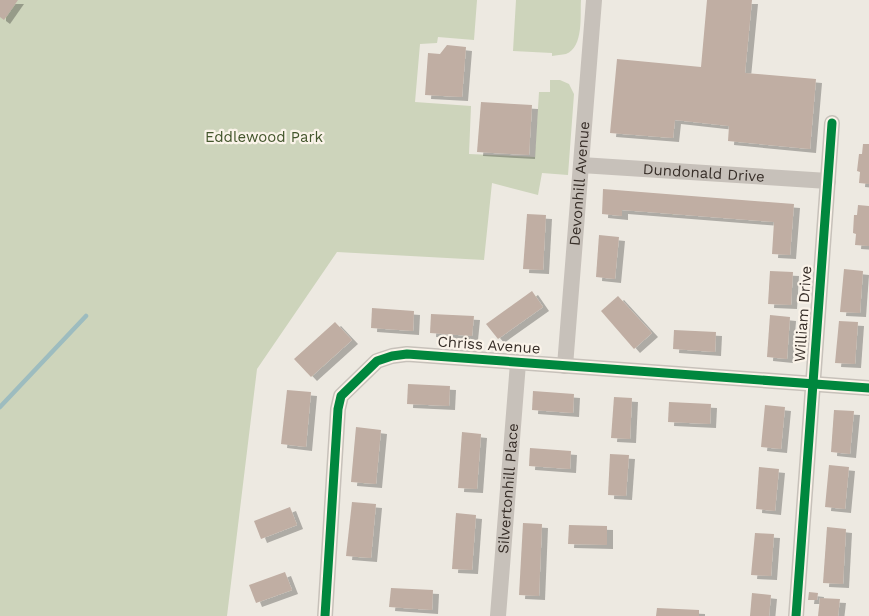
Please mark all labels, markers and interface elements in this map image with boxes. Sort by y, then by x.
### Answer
street label: Devonhill Avenue [566,121,593,247]
park label: Eddlewood Park [205,128,324,146]
street label: Dundonald Drive [642,160,765,186]
street label: William Drive [791,265,815,363]
street label: Chriss Avenue [437,332,541,358]
street label: Silvertonhill Place [494,422,522,554]

